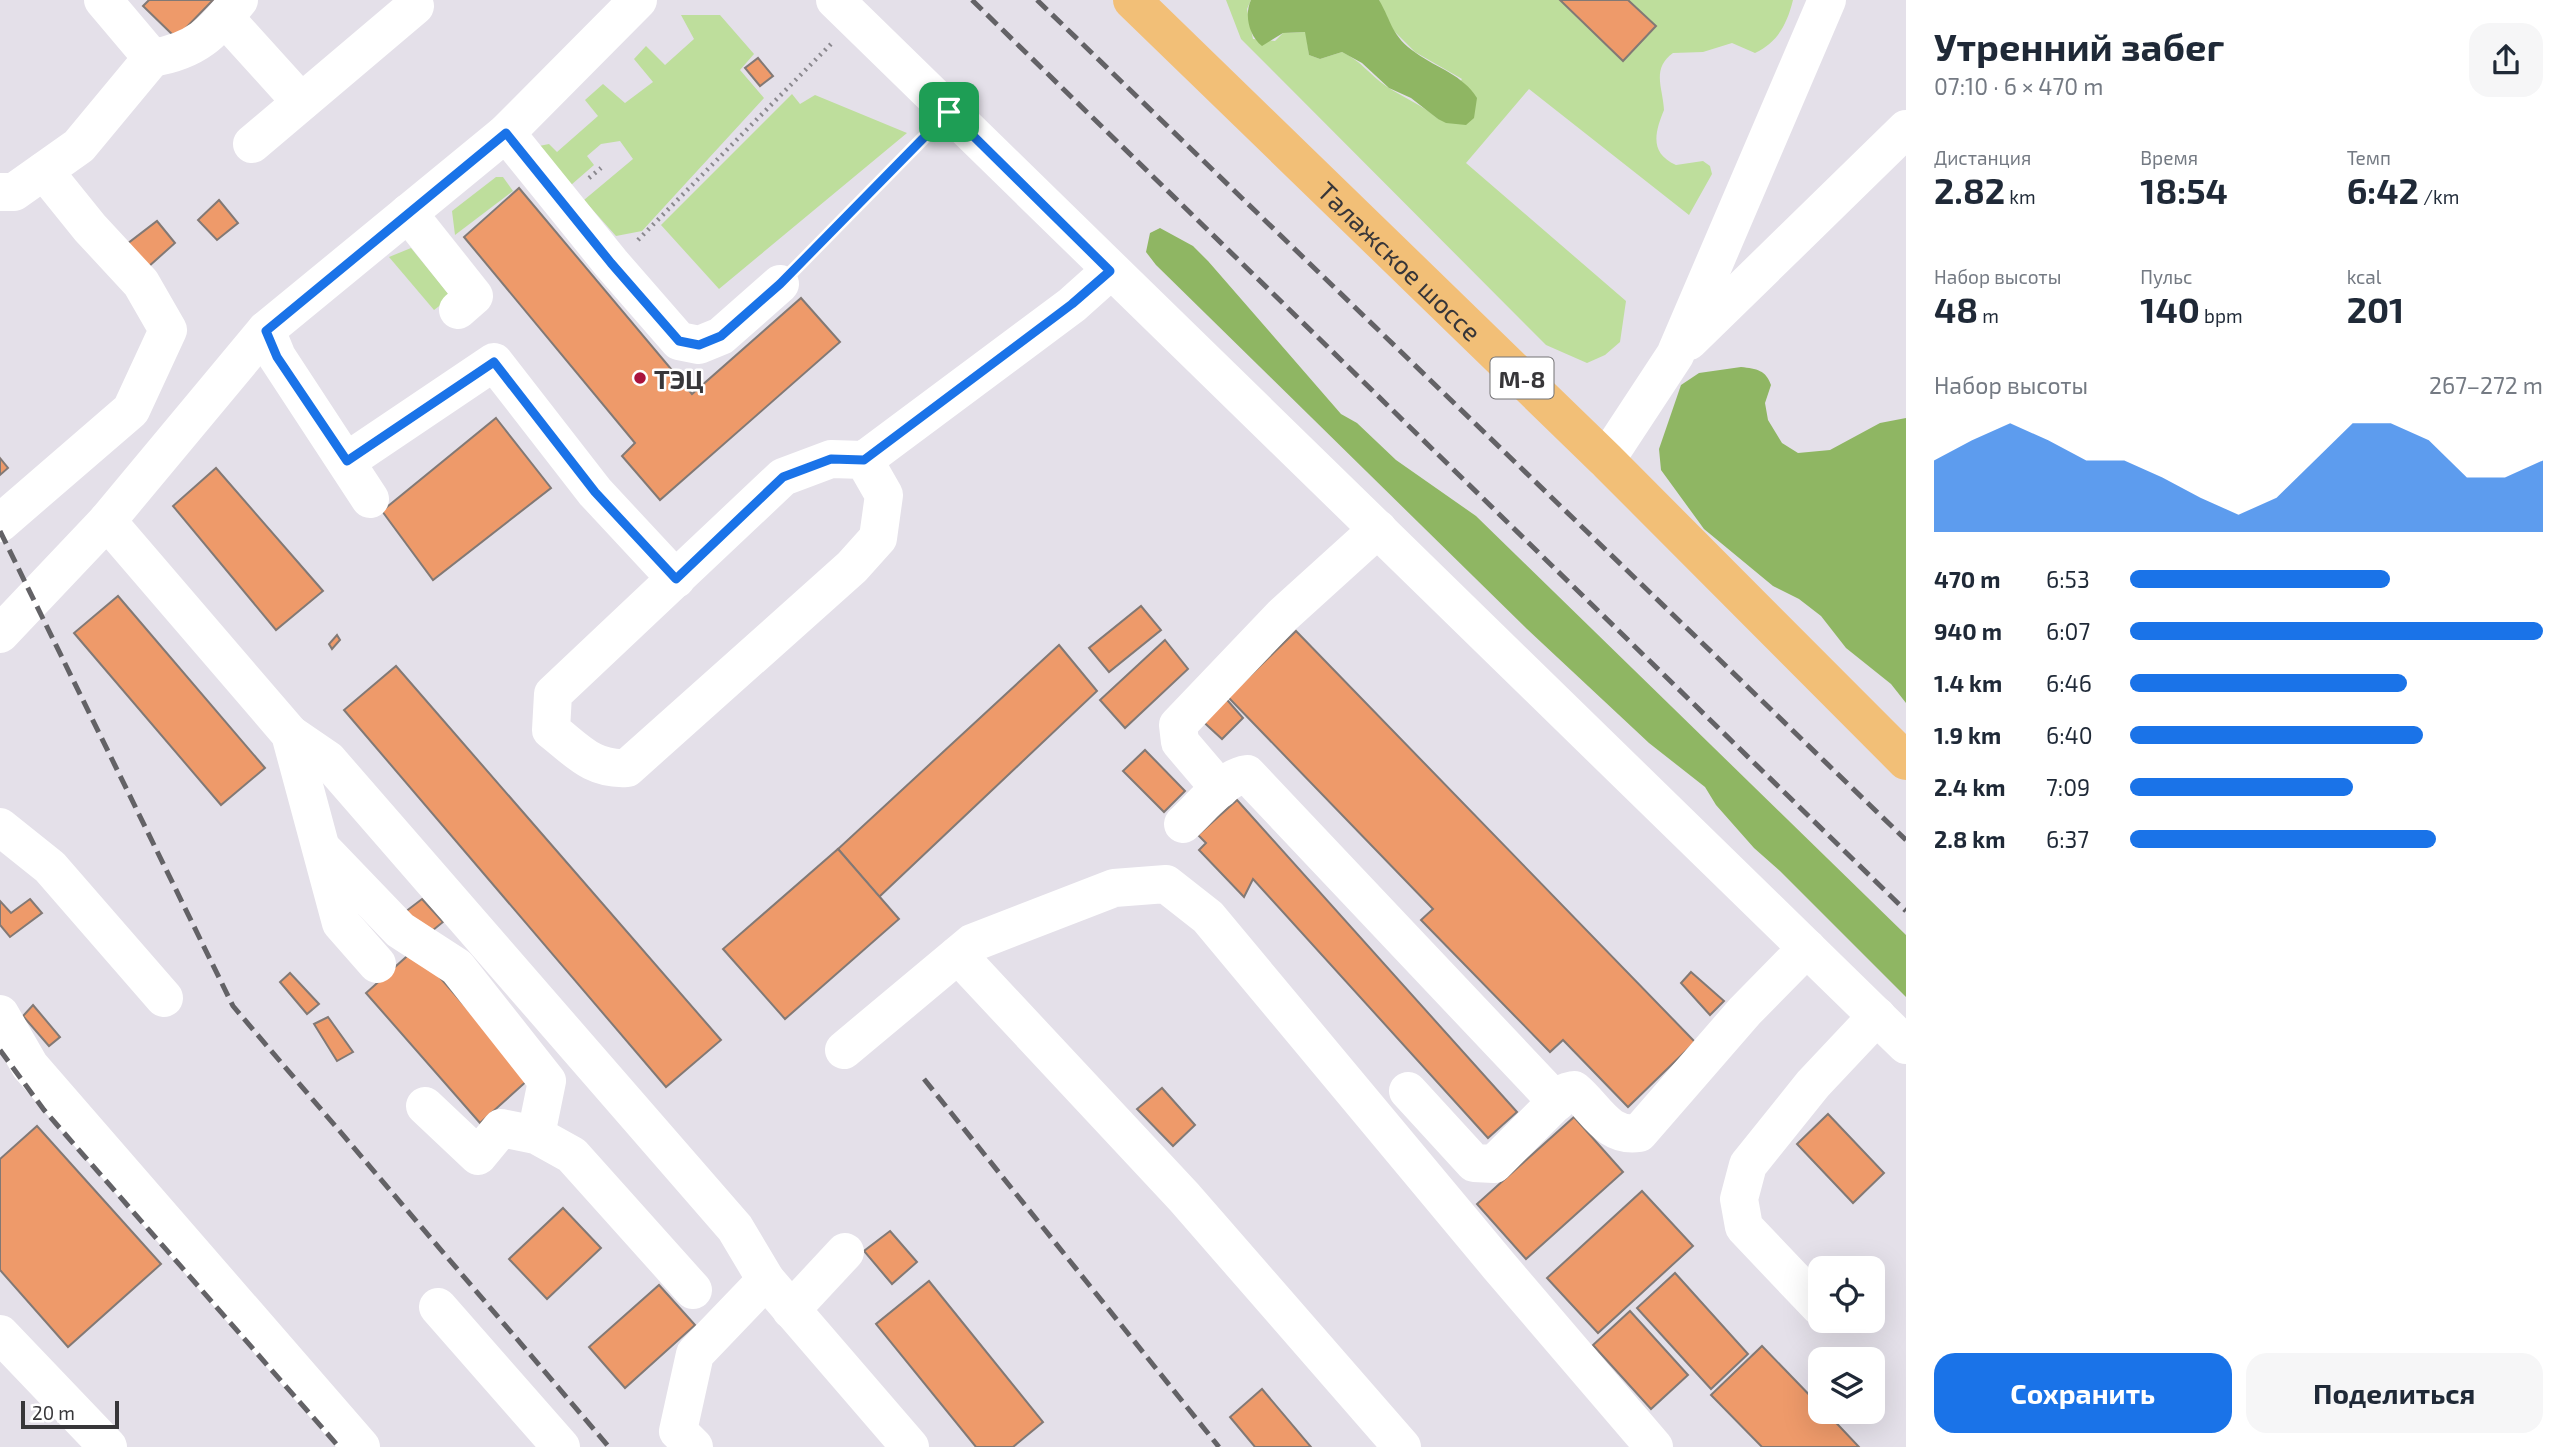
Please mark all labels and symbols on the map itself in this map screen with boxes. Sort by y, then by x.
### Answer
pin [919,82,979,142]
street label: Талажское шоссе [1312,174,1488,347]
road number: М-8 [1490,358,1554,398]
place label: ТЭЦ [654,363,704,394]
marker: ТЭЦ [632,370,648,386]
scale bar [21,1398,119,1430]

